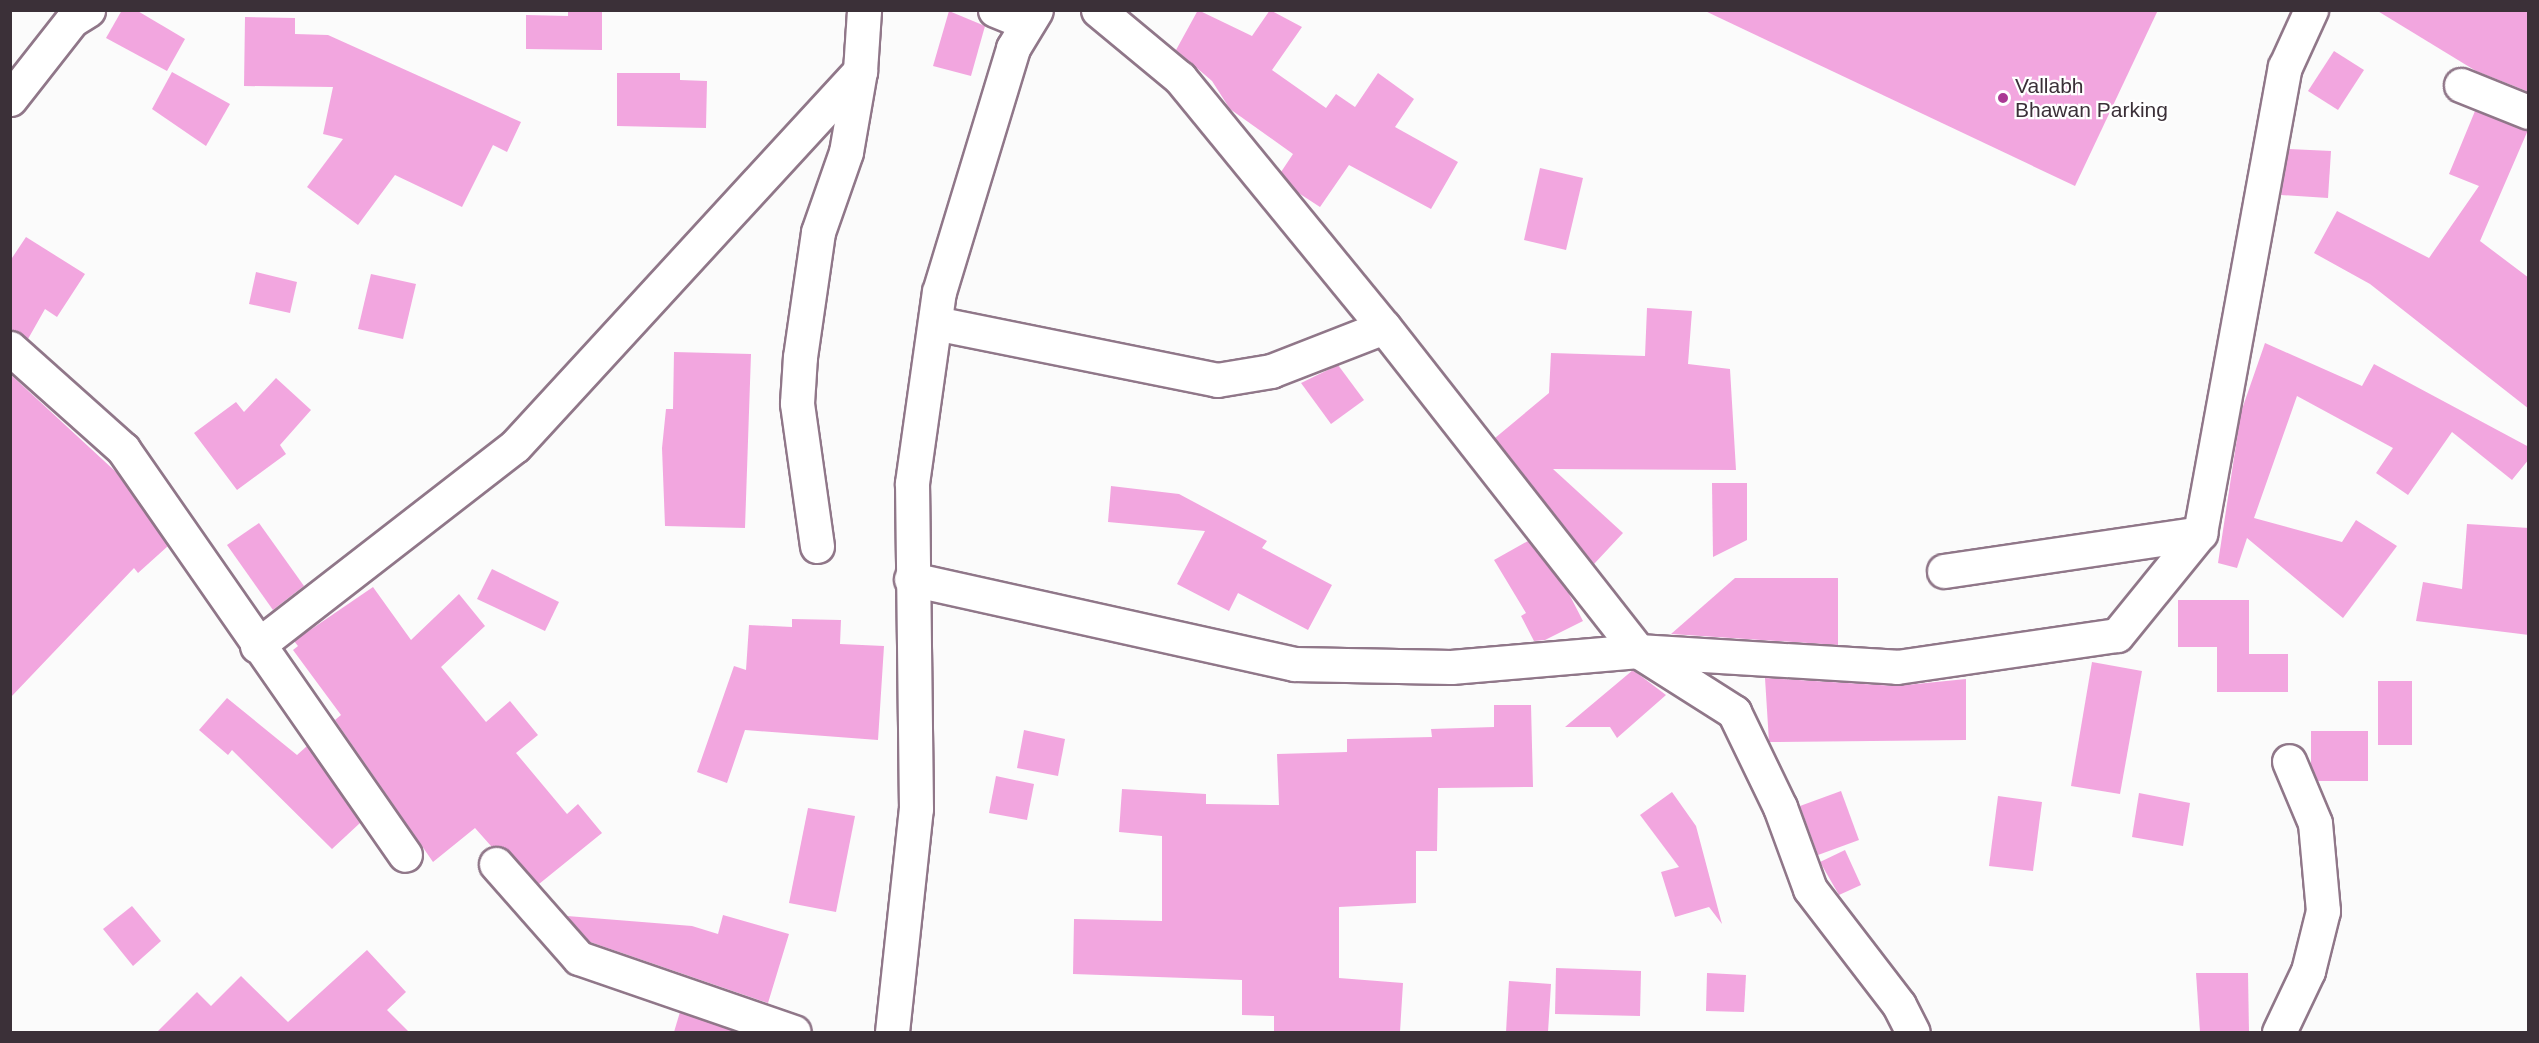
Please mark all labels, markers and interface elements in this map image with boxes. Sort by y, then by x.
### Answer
place label: Vallabh Bhawan Parking [2015,73,2168,123]
marker: Vallabh Bhawan Parking [1996,91,2010,105]

